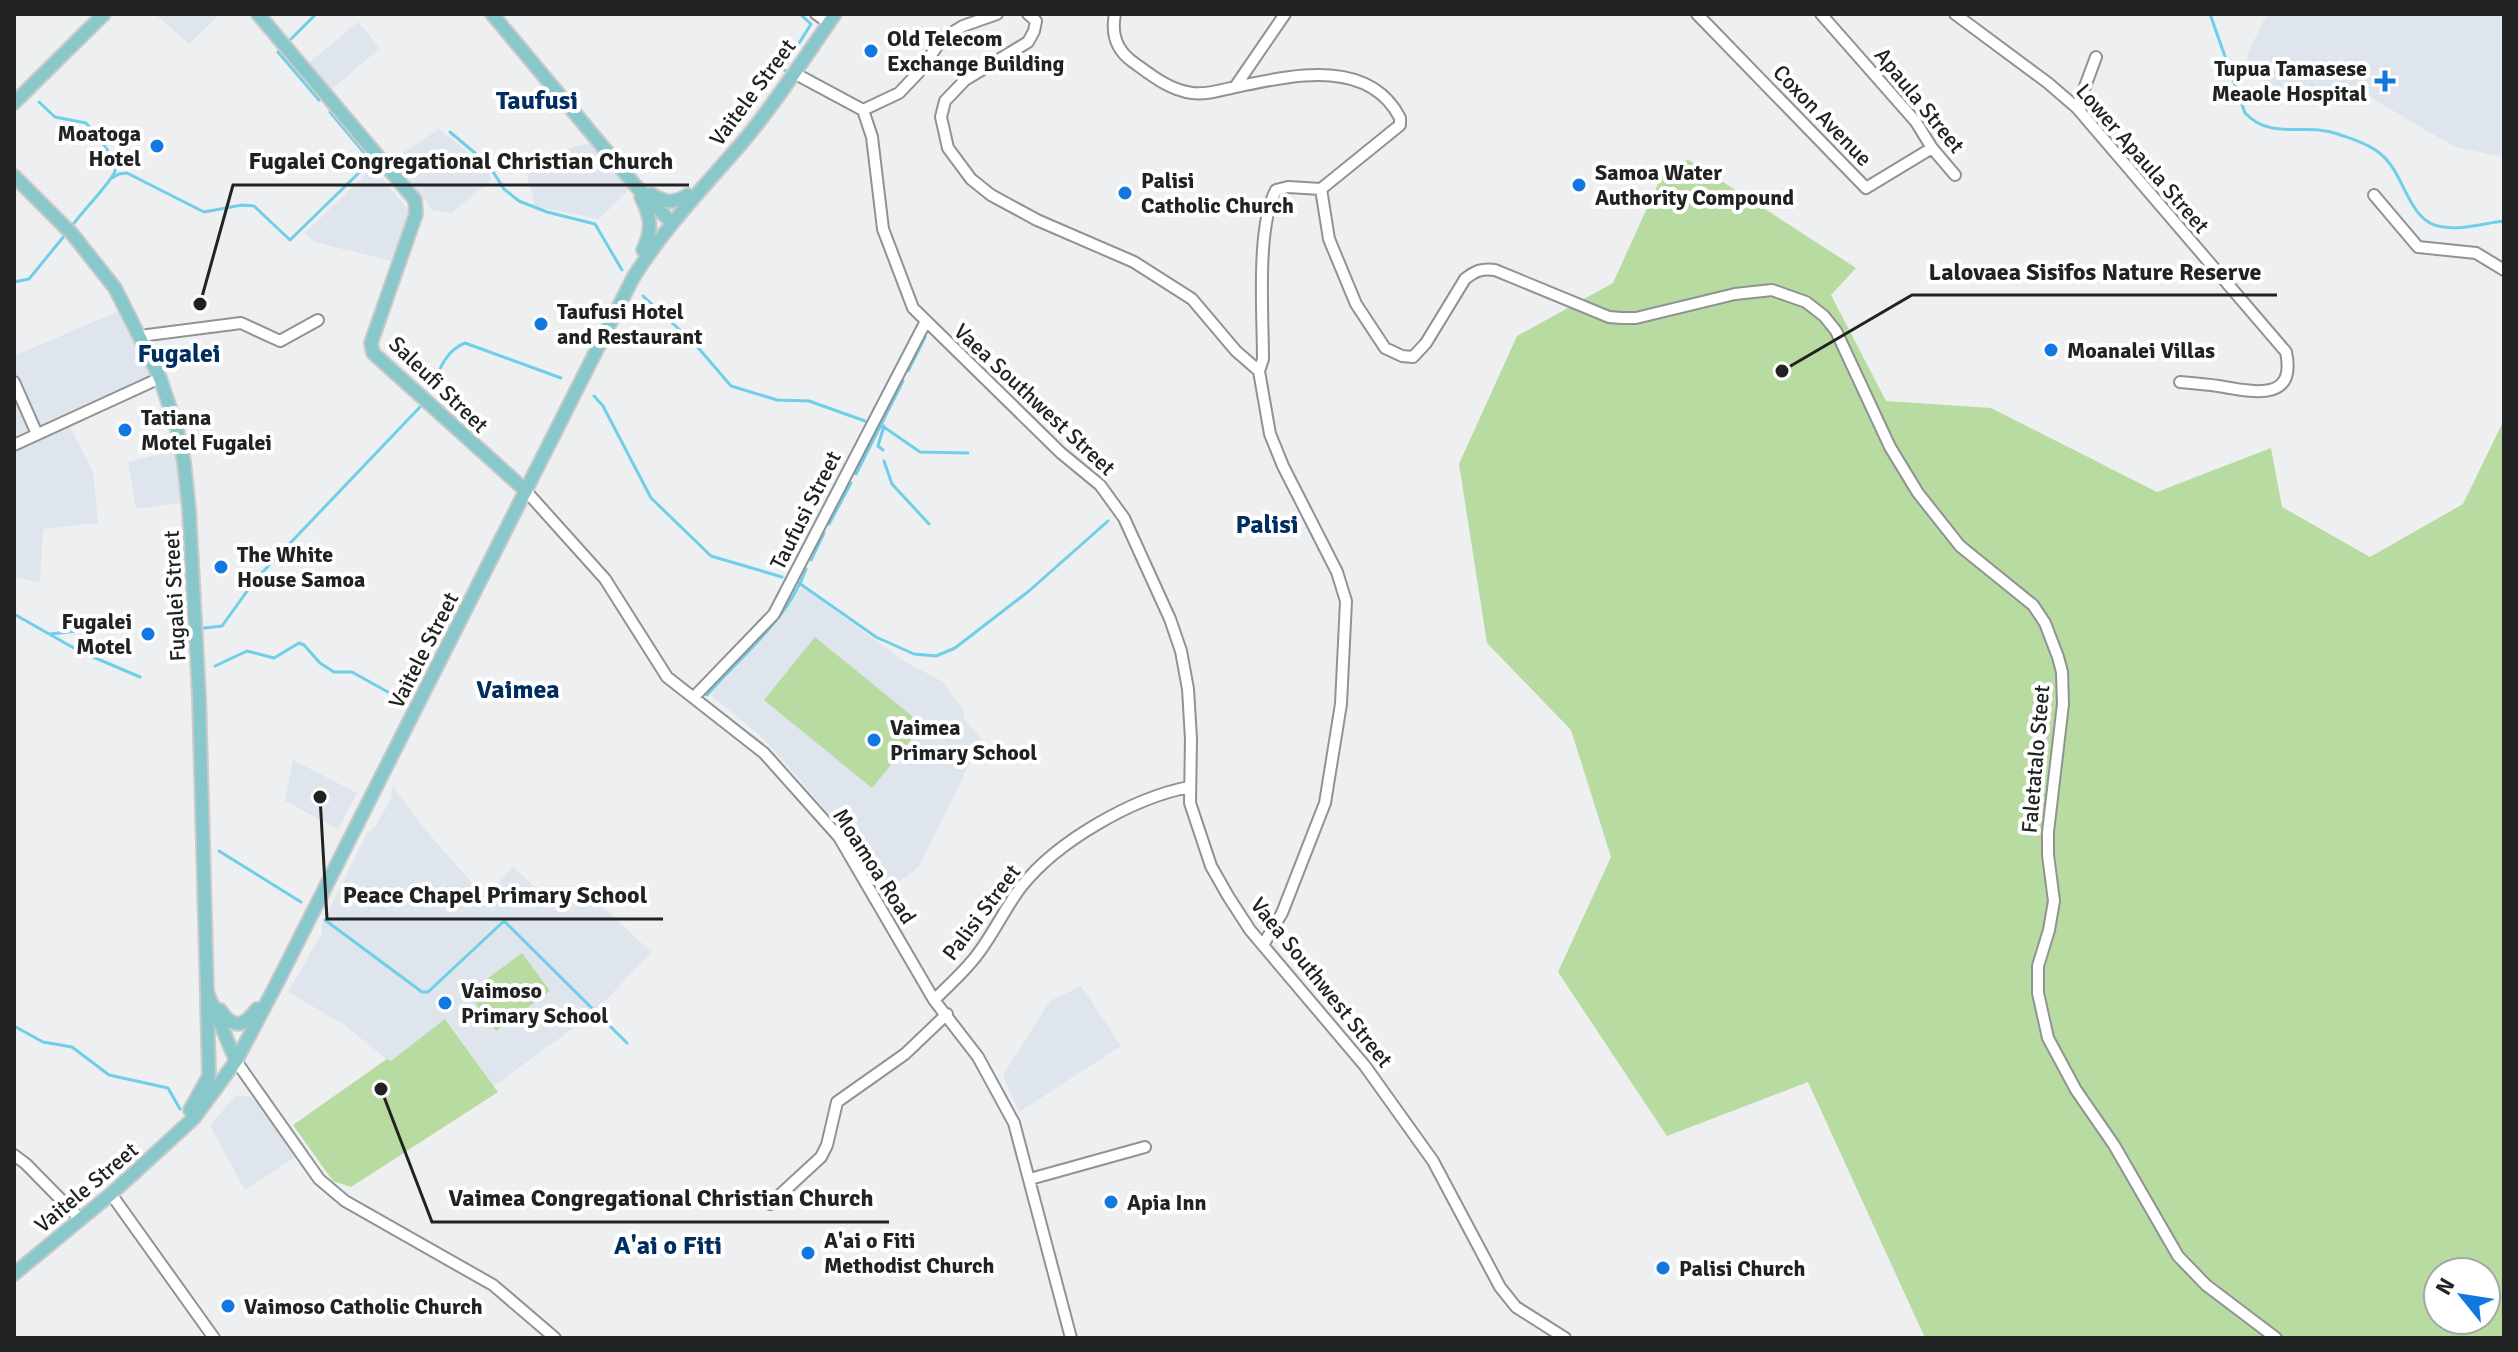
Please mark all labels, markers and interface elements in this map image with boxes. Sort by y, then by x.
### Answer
place label: Old Telecom Exchange Building [887,25,1065,77]
street label: Vaitele Street [703,33,801,151]
marker: Old Telecom Exchange Building [862,42,880,60]
street label: Apaula Street [1869,42,1971,159]
place label: Tupua Tamasese Meaole Hospital [2212,55,2367,107]
street label: Coxon Avenue [1767,59,1878,172]
marker: Tupua Tamasese Meaole Hospital [2374,70,2396,92]
street label: Lower Apaula Street [2070,78,2215,239]
district label: Taufusi [496,85,578,117]
place label: Moatoga Hotel [57,120,141,172]
marker: Moatoga Hotel [148,137,166,155]
callout: Fugalei Congregational Christian Church [233,137,689,185]
text: Fugalei Congregational Christian Church [249,146,673,176]
place label: Samoa Water Authority Compound [1595,159,1794,211]
place label: Palisi Catholic Church [1141,167,1294,219]
marker: Samoa Water Authority Compound [1570,176,1588,194]
marker: Palisi Catholic Church [1116,184,1134,202]
callout: Lalovaea Sisifos Nature Reserve [1912,247,2277,295]
text: Lalovaea Sisifos Nature Reserve [1929,257,2261,287]
place label: Taufusi Hotel and Restaurant [557,298,703,350]
marker: Taufusi Hotel and Restaurant [532,315,550,333]
street label: Vaea Southwest Street [948,318,1121,481]
street label: Saleufi Street [383,330,494,439]
place label: Moanalei Villas [2067,337,2215,364]
district label: Fugalei [137,338,221,370]
marker: Moanalei Villas [2042,341,2060,359]
place label: Tatiana Motel Fugalei [141,404,272,456]
marker: Tatiana Motel Fugalei [116,421,134,439]
street label: Taufusi Street [764,446,847,574]
district label: Palisi [1235,509,1299,541]
street label: Fugalei Street [158,530,191,662]
place label: The White House Samoa [237,541,365,593]
marker: The White House Samoa [212,558,230,576]
street label: Vaitele Street [383,587,464,713]
place label: Fugalei Motel [62,608,132,660]
marker: Fugalei Motel [139,625,157,643]
district label: Vaimea [476,674,560,706]
street label: Faletatalo Steet [2016,684,2055,834]
place label: Vaimea Primary School [890,714,1037,766]
marker: Vaimea Primary School [865,731,883,749]
street label: Moamoa Road [827,803,922,929]
street label: Palisi Street [937,859,1026,966]
callout: Peace Chapel Primary School [327,871,663,919]
text: Peace Chapel Primary School [343,880,648,910]
street label: Vaea Southwest Street [1245,892,1399,1073]
place label: Vaimoso Primary School [461,977,608,1029]
marker: Vaimoso Primary School [436,994,454,1012]
street label: Vaitele Street [29,1136,144,1238]
callout: Vaimea Congregational Christian Church [432,1174,889,1222]
text: Vaimea Congregational Christian Church [449,1183,873,1213]
place label: Apia Inn [1127,1189,1207,1216]
marker: Apia Inn [1102,1193,1120,1211]
place label: A'ai o Fiti Methodist Church [824,1227,994,1279]
district label: A'ai o Fiti [614,1230,722,1262]
marker: A'ai o Fiti Methodist Church [799,1244,817,1262]
place label: Palisi Church [1679,1255,1805,1282]
north arrow [2422,1256,2502,1336]
marker: Palisi Church [1654,1259,1672,1277]
text: N [2430,1273,2461,1300]
place label: Vaimoso Catholic Church [244,1293,483,1320]
marker: Vaimoso Catholic Church [219,1297,237,1315]

